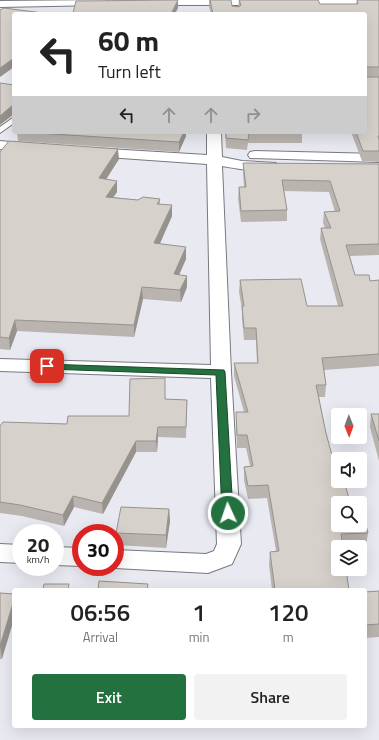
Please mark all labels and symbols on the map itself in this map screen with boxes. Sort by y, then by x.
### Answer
pin [30,349,64,383]
north arrow [331,408,367,444]
position arrow [207,492,249,534]
speed limit sign: 30 [72,524,124,576]

